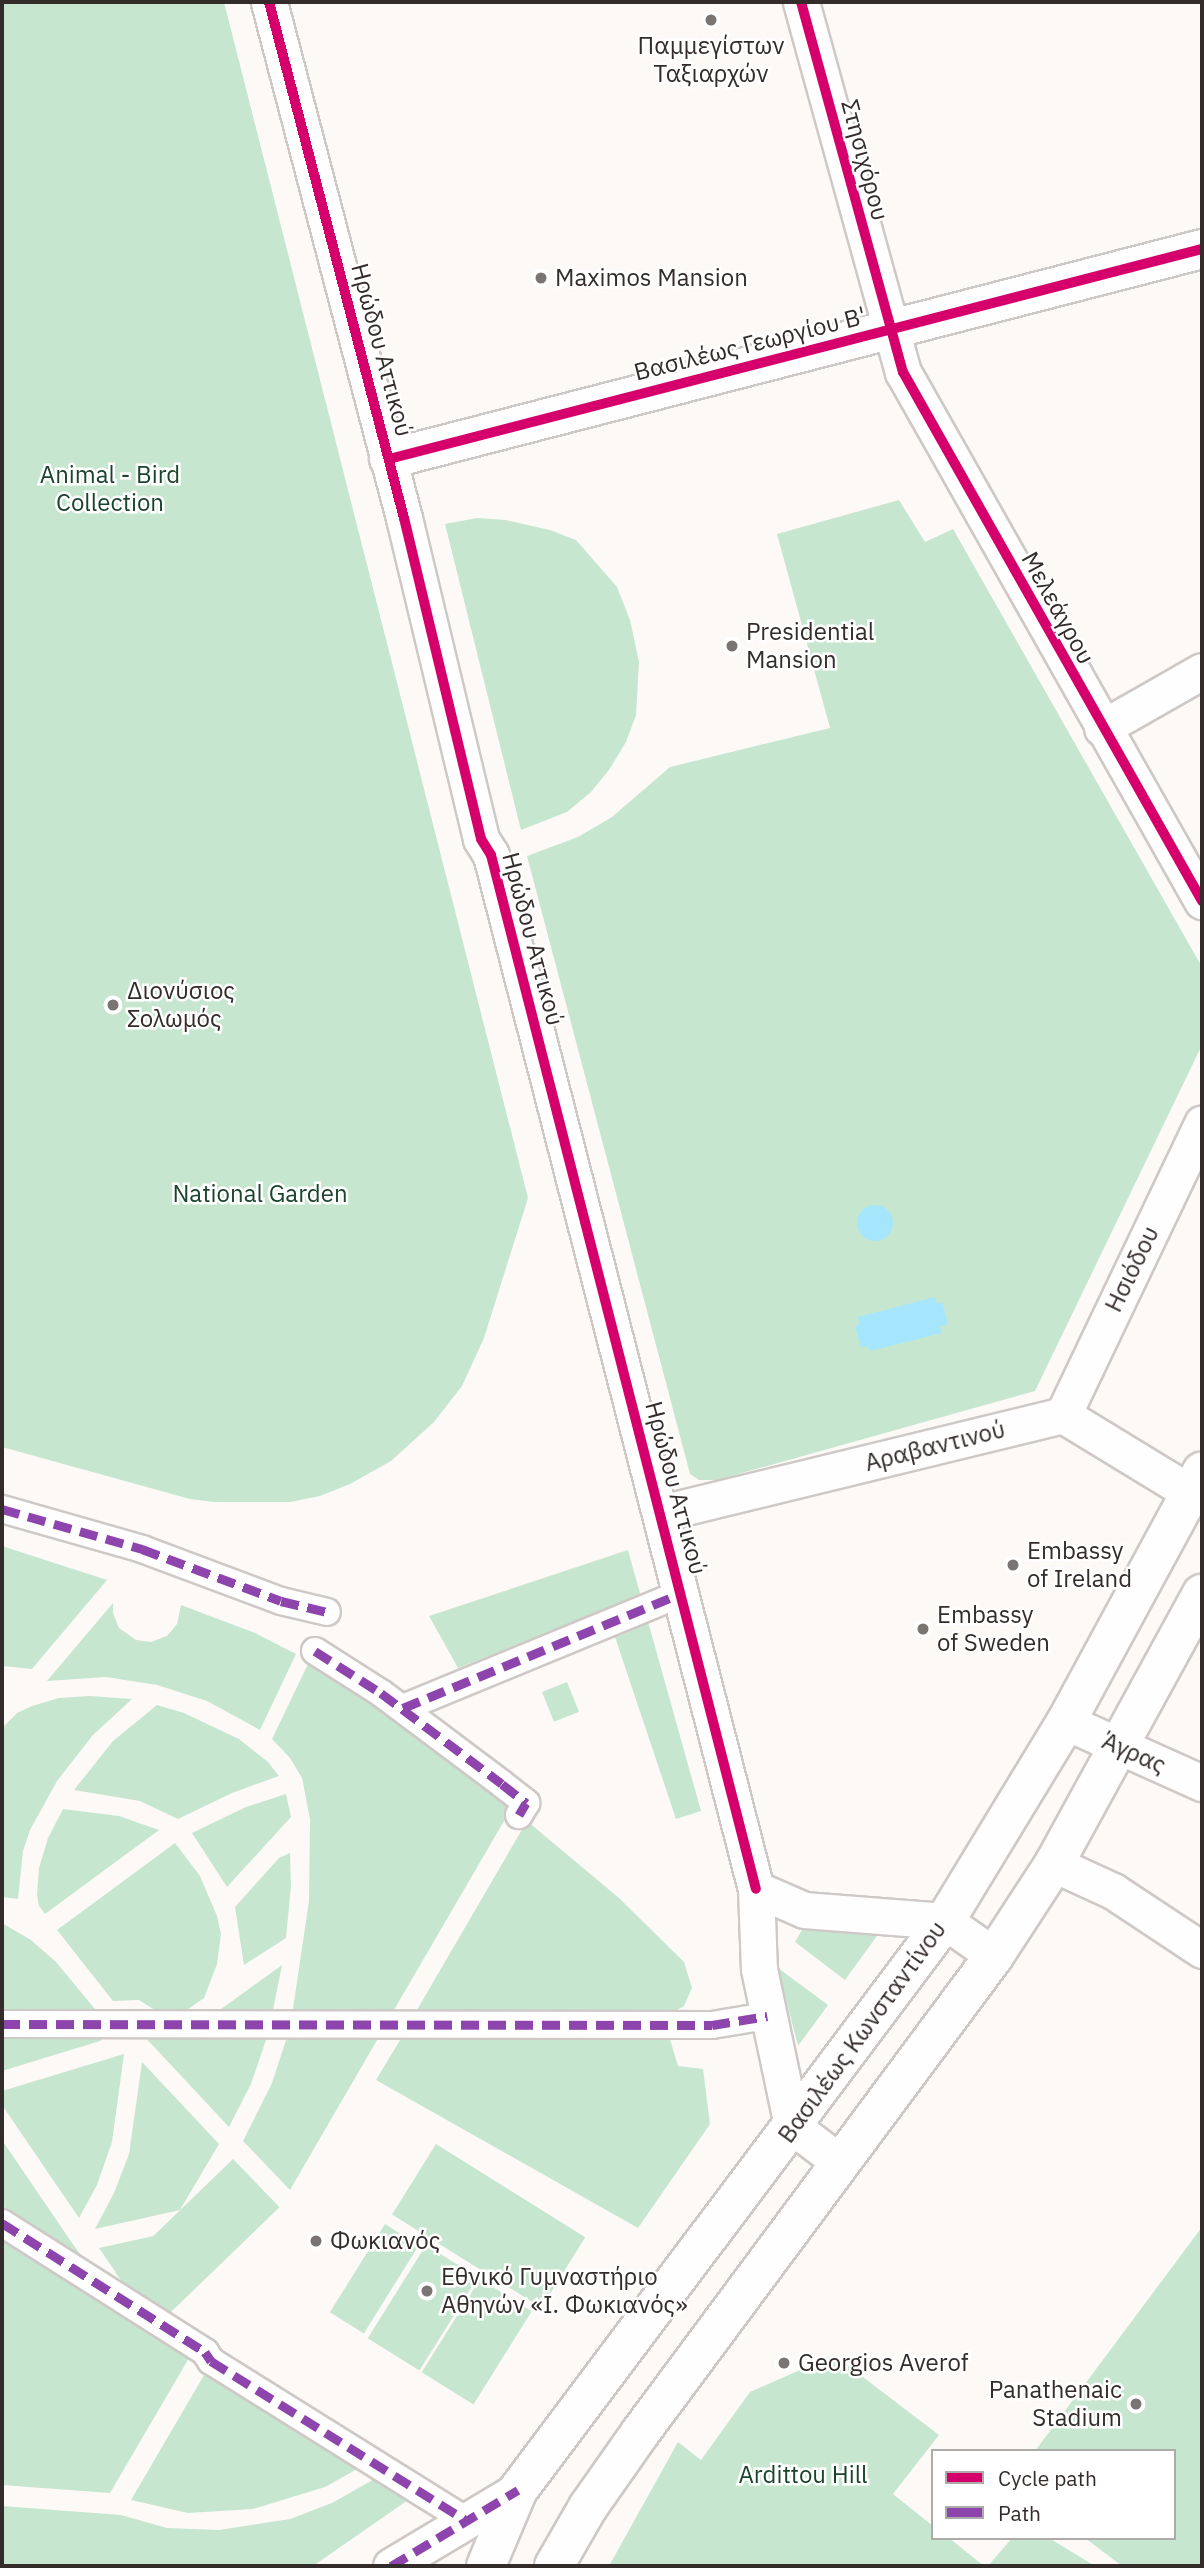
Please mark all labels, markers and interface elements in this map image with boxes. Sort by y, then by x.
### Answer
marker: Παμμεγίστων Ταξιαρχών [703,12,719,28]
place label: Παμμεγίστων Ταξιαρχών [638,32,784,88]
street label: Στησιχόρου [835,96,895,224]
street label: Ηρώδου Αττικού [345,260,419,440]
place label: Maximos Mansion [555,264,748,292]
marker: Maximos Mansion [533,270,549,286]
street label: Βασιλέως Γεωργίου Β' [631,301,869,387]
park label: Animal - Bird Collection [40,461,180,517]
street label: Μελεάγρου [1015,547,1101,669]
place label: Presidential Mansion [746,618,874,674]
marker: Presidential Mansion [724,638,740,654]
street label: Ηρώδου Αττικού [496,849,570,1029]
place label: Διονύσιος Σολωμός [127,977,235,1033]
marker: Διονύσιος Σολωμός [105,997,121,1013]
park label: National Garden [172,1180,348,1208]
street label: Ησιόδου [1099,1221,1165,1317]
street label: Ηρώδου Αττικού [639,1398,713,1578]
street label: Αραβαντινού [862,1415,1008,1477]
place label: Embassy of Ireland [1027,1537,1132,1593]
marker: Embassy of Ireland [1005,1557,1021,1573]
place label: Embassy of Sweden [937,1601,1050,1657]
marker: Embassy of Sweden [915,1621,931,1637]
street label: Άγρας [1098,1726,1170,1780]
street label: Βασιλέως Κωνσταντίνου [772,1916,952,2148]
place label: Φωκιανός [330,2227,440,2255]
marker: Φωκιανός [308,2233,324,2249]
place label: Εθνικό Γυμναστήριο Αθηνών «Ι. Φωκιανός» [441,2263,687,2319]
marker: Εθνικό Γυμναστήριο Αθηνών «Ι. Φωκιανός» [419,2283,435,2299]
place label: Georgios Averof [798,2349,968,2377]
marker: Georgios Averof [776,2355,792,2371]
place label: Panathenaic Stadium [989,2376,1122,2432]
marker: Panathenaic Stadium [1128,2396,1144,2412]
legend [931,2449,1176,2540]
park label: Ardittou Hill [738,2461,868,2489]
text: Cycle path [998,2464,1097,2492]
text: Path [998,2499,1041,2527]

